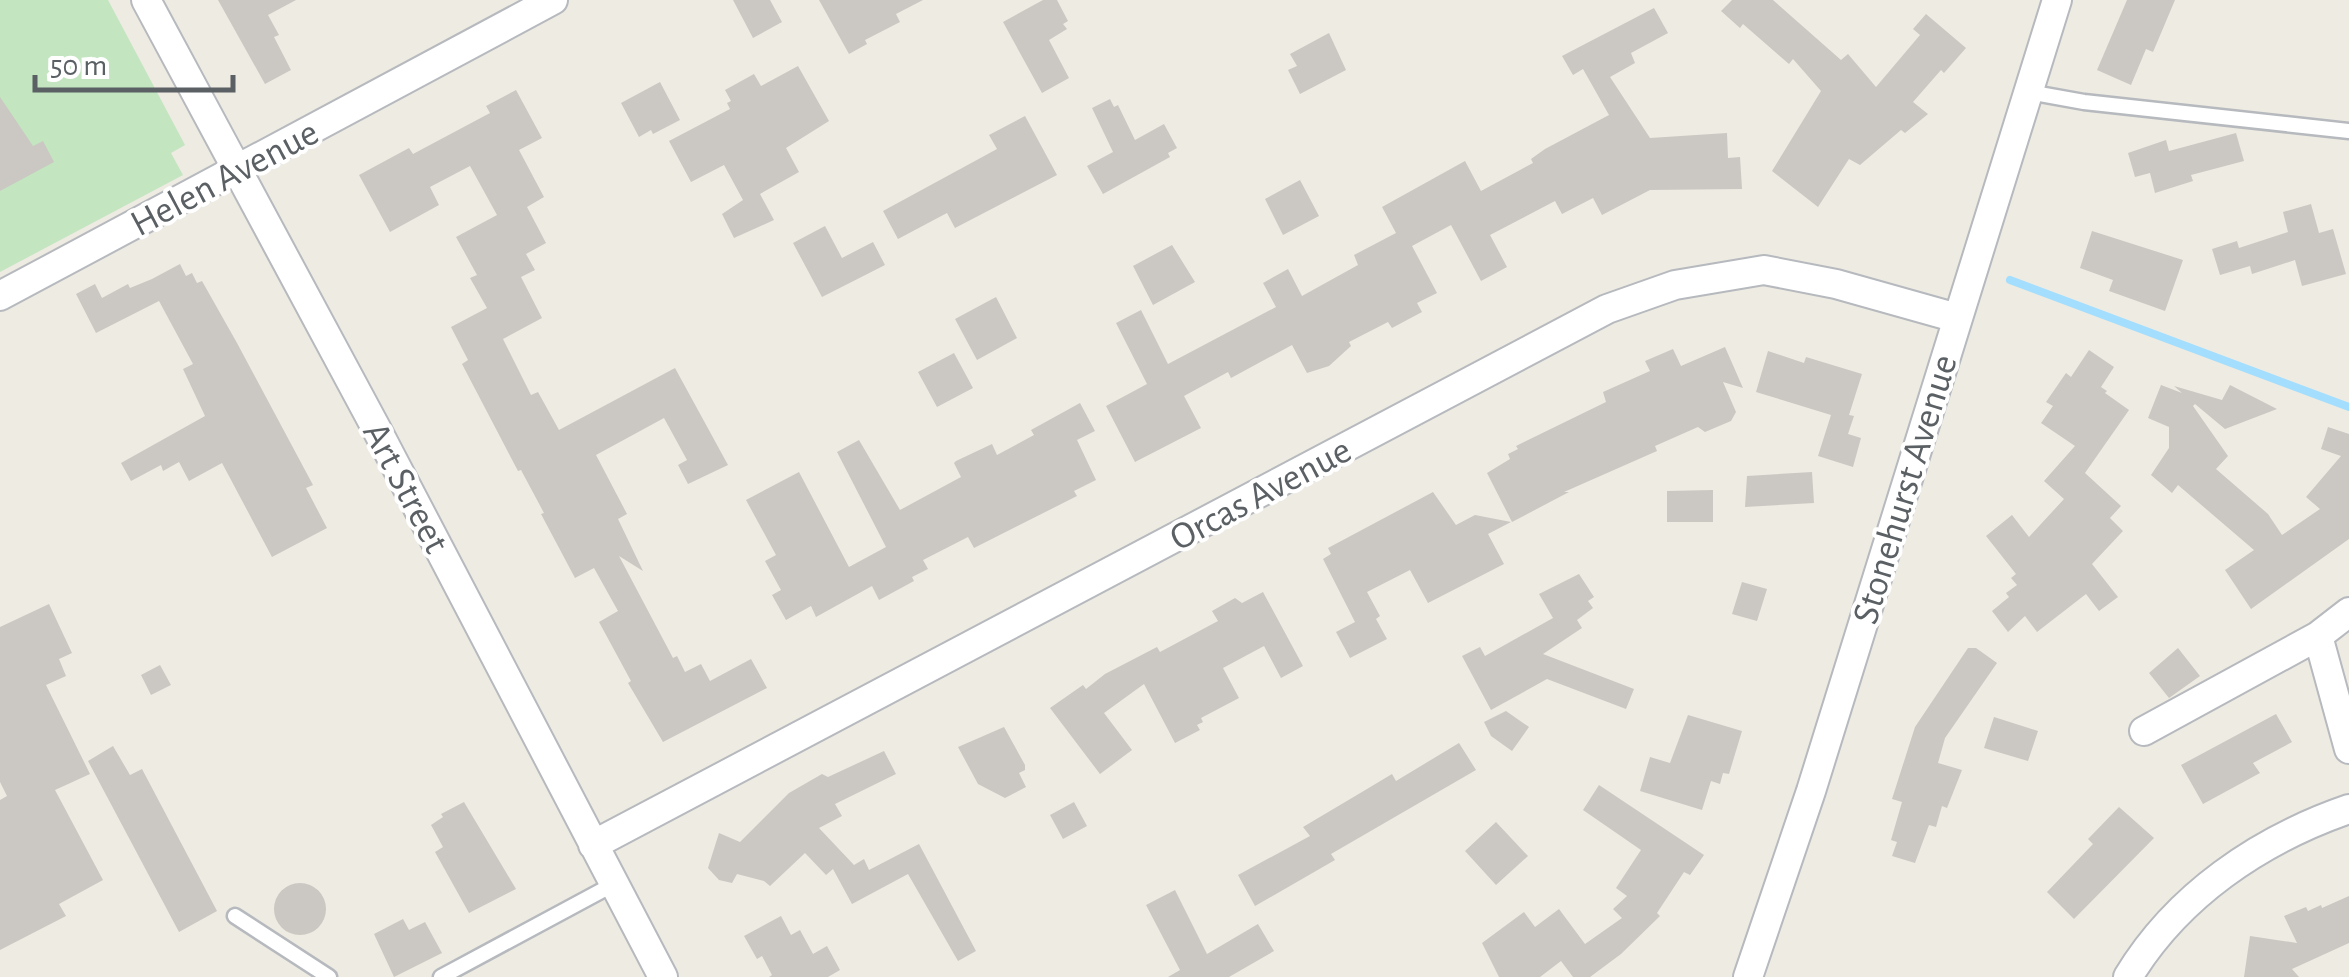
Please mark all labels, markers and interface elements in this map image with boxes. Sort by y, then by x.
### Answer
scale bar [35,30,232,92]
text: 50 m [50,51,107,81]
street label: Helen Avenue [125,114,325,244]
street label: Stonehurst Avenue [1847,351,1965,629]
street label: Art Street [355,416,455,559]
street label: Orcas Avenue [1164,431,1358,558]

